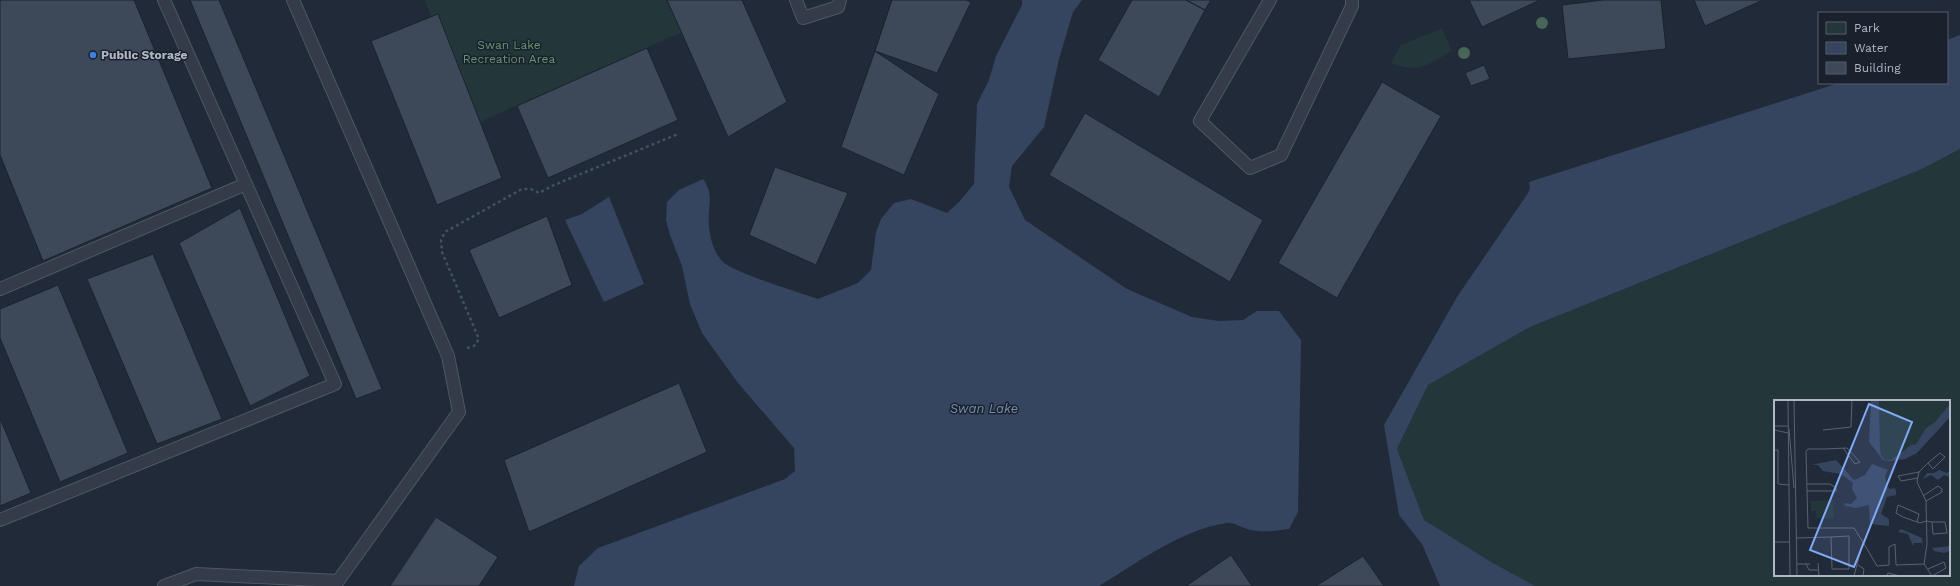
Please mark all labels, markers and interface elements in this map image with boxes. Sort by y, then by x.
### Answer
legend [1818,12,1948,84]
text: Park [1854,21,1880,35]
park label: Swan Lake Recreation Area [463,38,555,66]
text: Water [1854,41,1889,55]
place label: Public Storage [101,48,188,62]
marker: Public Storage [88,50,98,60]
text: Building [1854,61,1901,75]
inset map [1774,400,1950,576]
water label: Swan Lake [950,401,1018,416]

